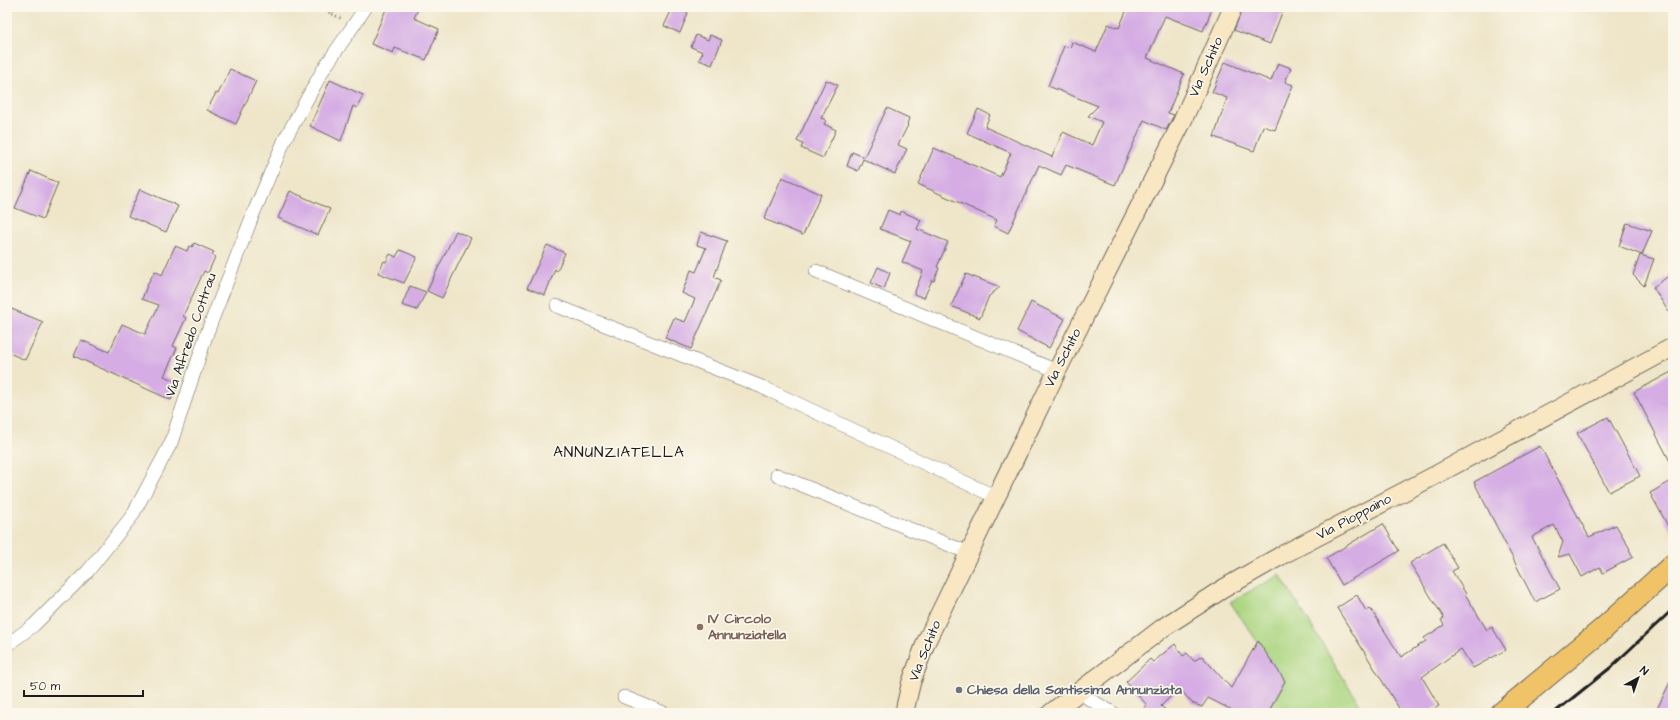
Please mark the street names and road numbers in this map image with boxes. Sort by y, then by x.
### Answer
street label: Via Schito [1184,34,1228,100]
street label: Via Alfredo Cottrau [160,270,222,400]
street label: Via Schito [1040,325,1087,391]
street label: Via Pioppaino [1313,489,1395,545]
street label: Via Schito [904,617,946,684]

